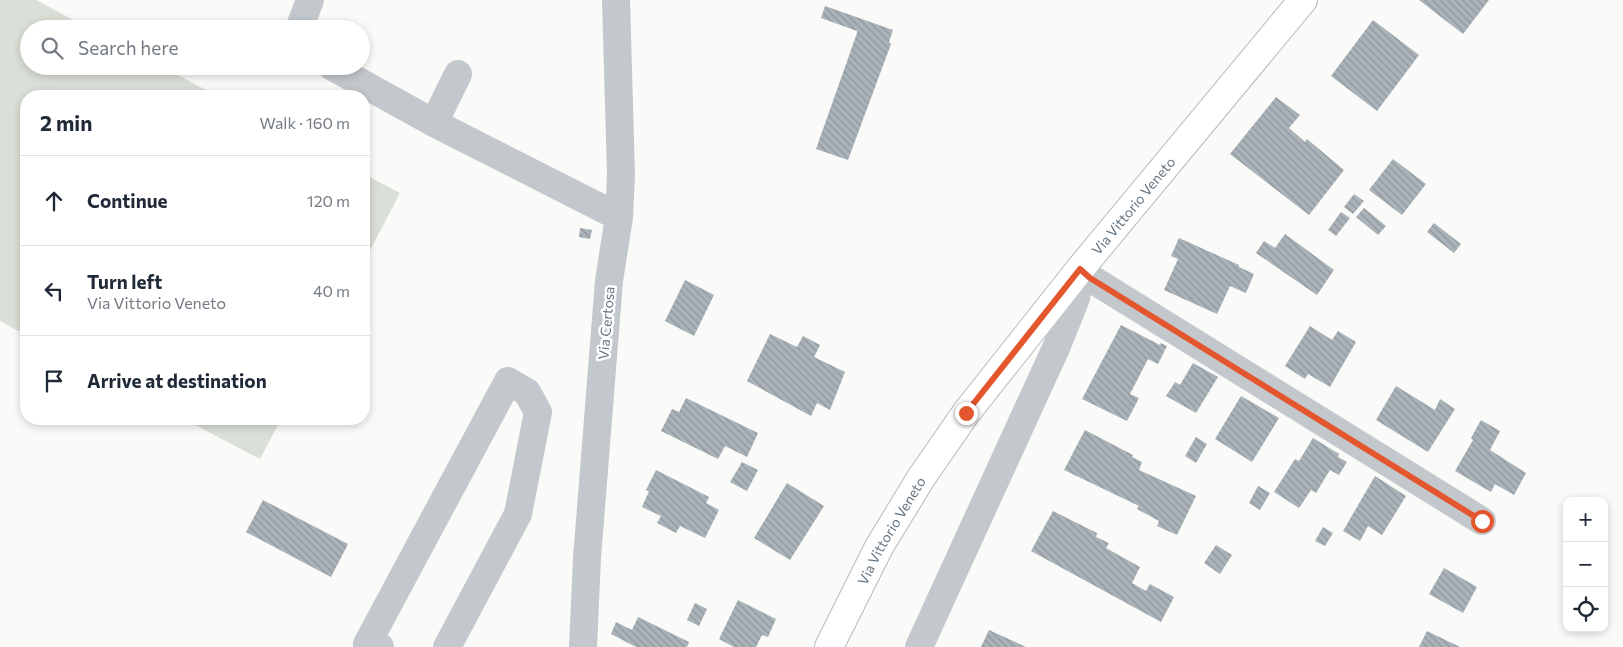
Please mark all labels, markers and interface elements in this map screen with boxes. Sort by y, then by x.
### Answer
search box [20,20,370,75]
icon: search [38,34,66,62]
text: Search here [78,36,178,59]
text: 2 min [40,110,92,135]
text: Walk · 160 m [260,113,350,132]
street label: Via Vittorio Veneto [1087,153,1178,258]
icon: ahead [40,187,68,215]
text: Continue [87,189,167,212]
text: 120 m [307,191,350,210]
text: Turn left [87,270,162,293]
icon: left [40,277,68,305]
text: 40 m [313,281,350,300]
street label: Via Certosa [594,286,618,360]
text: Via Vittorio Veneto [87,293,226,312]
icon: arrive [40,367,68,395]
text: Arrive at destination [87,369,267,392]
route end [955,402,978,425]
street label: Via Vittorio Veneto [853,473,928,587]
map controls [1563,497,1608,632]
button: + [1563,497,1608,542]
route start [1471,510,1494,533]
button: − [1563,542,1608,587]
button: locate [1563,587,1608,632]

